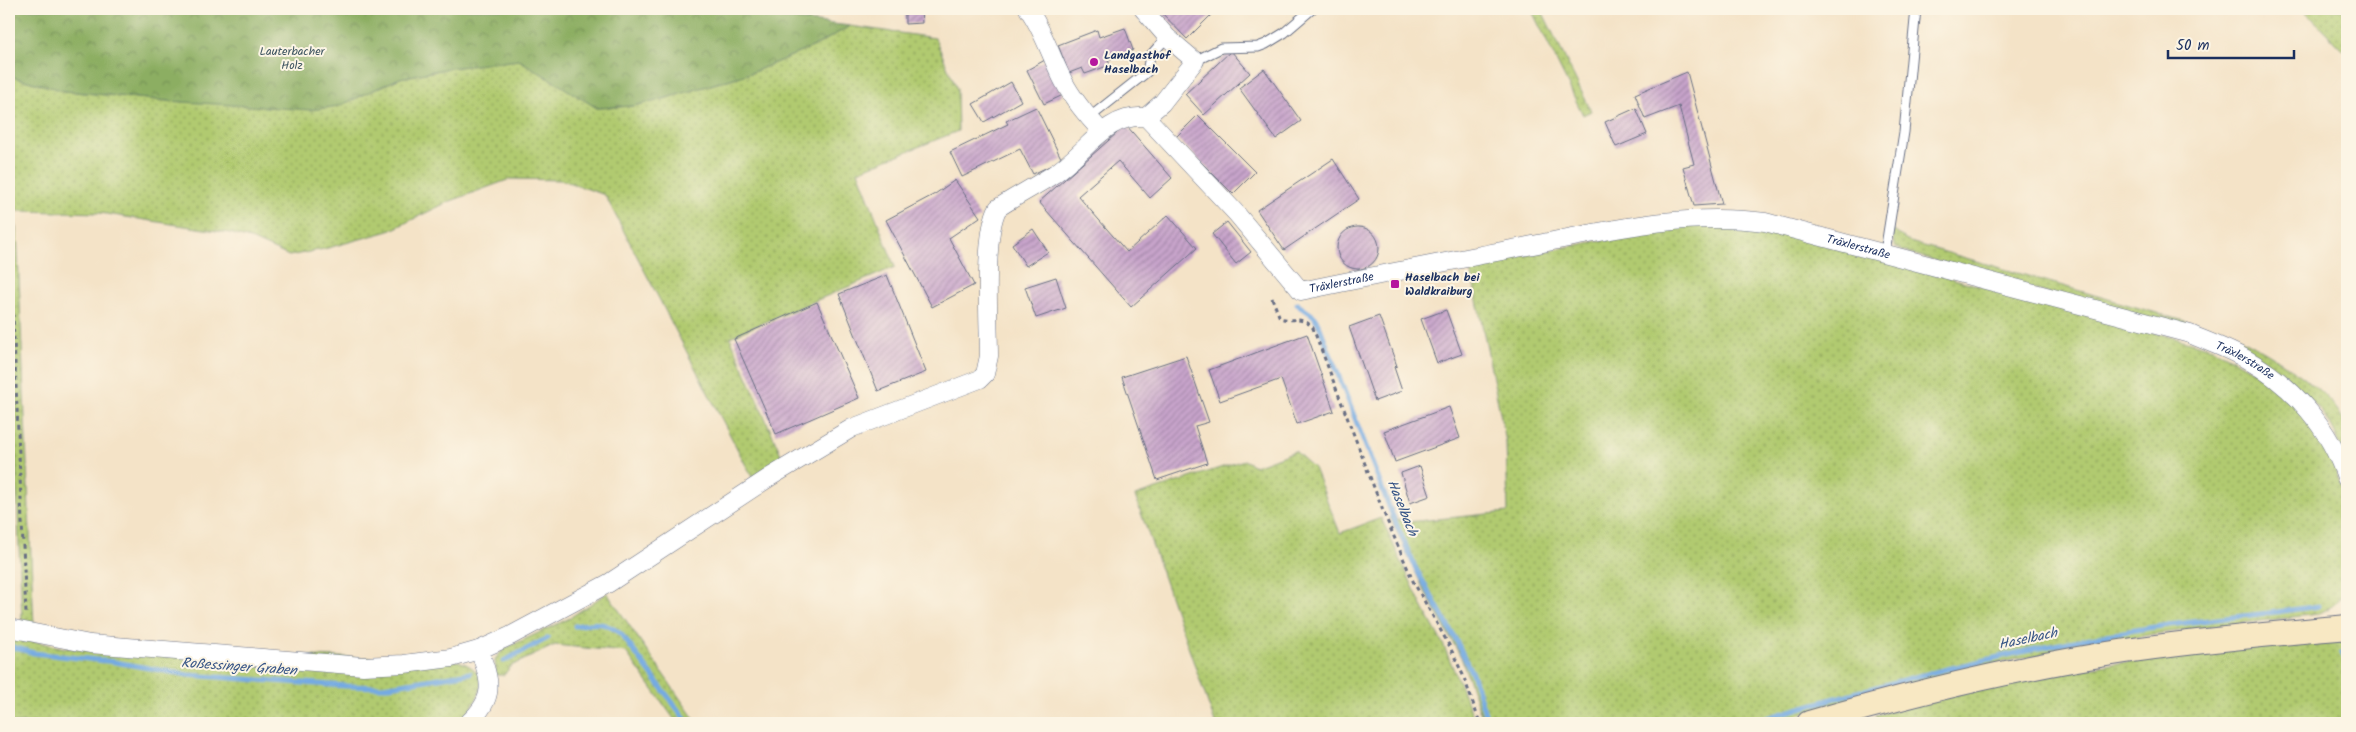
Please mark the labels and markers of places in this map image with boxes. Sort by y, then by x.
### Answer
place label: Landgasthof Haselbach [1104,46,1172,79]
marker: Landgasthof Haselbach [1088,56,1100,68]
place label: Haselbach bei Waldkraiburg [1405,268,1480,301]
marker: Haselbach bei Waldkraiburg [1389,278,1401,290]

